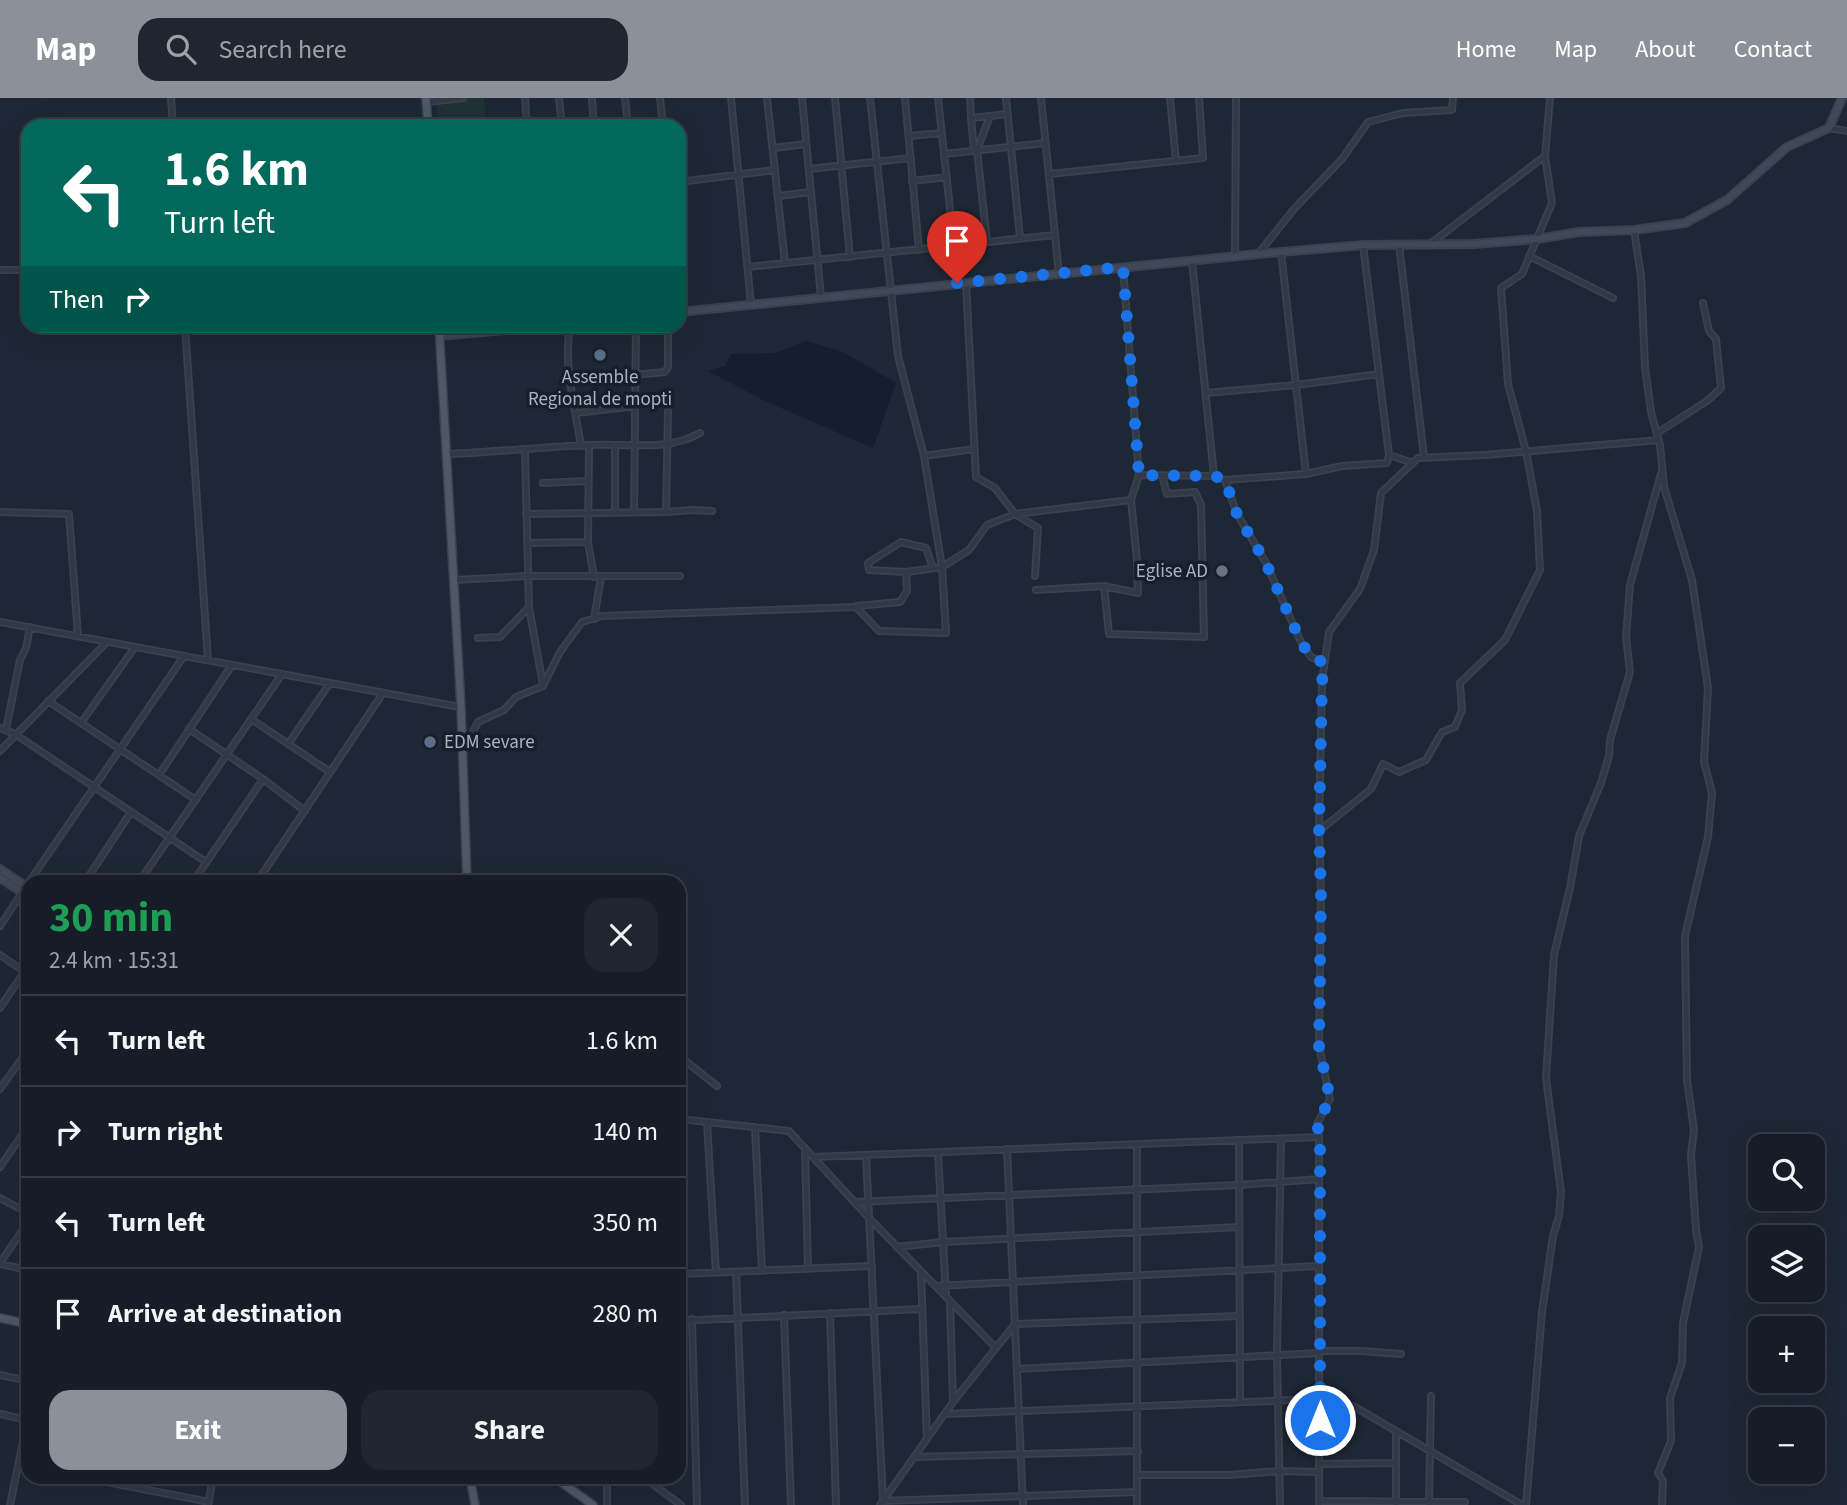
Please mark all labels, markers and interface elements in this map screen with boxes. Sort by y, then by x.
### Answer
search box [138,18,628,81]
text: Map [35,26,96,73]
icon: search [162,30,200,68]
text: Search here [218,31,347,68]
text: Home [1456,32,1516,67]
text: Map [1554,32,1597,67]
text: About [1635,32,1696,67]
text: Contact [1734,32,1812,67]
text: 1.6 km [164,135,309,205]
icon: left [49,147,140,238]
text: Turn left [164,200,275,246]
pin [927,211,987,283]
icon: arrive [938,222,976,260]
icon: right [118,280,156,318]
text: Then [49,281,104,318]
marker: Assemble Regional de mopti [592,347,608,363]
place label: Assemble Regional de mopti [528,364,672,413]
place label: Eglise AD [1136,558,1208,585]
marker: Eglise AD [1214,563,1230,579]
place label: EDM sevare [444,729,535,756]
marker: EDM sevare [422,734,438,750]
text: 30 min [49,888,173,948]
button: close [584,898,658,972]
text: 2.4 km · 15:31 [49,944,179,977]
icon: left [49,1022,87,1060]
text: Turn left [108,1022,205,1059]
text: 1.6 km [586,1022,658,1059]
icon: right [49,1113,87,1151]
text: Turn right [108,1113,223,1150]
text: 140 m [592,1113,658,1150]
map controls [1748,1134,1825,1484]
button: search [1748,1134,1825,1211]
icon: left [49,1204,87,1242]
text: Turn left [108,1204,205,1241]
text: 350 m [592,1204,658,1241]
button: layers [1748,1225,1825,1302]
icon: arrive [49,1295,87,1333]
text: Arrive at destination [108,1295,342,1332]
text: 280 m [592,1295,658,1332]
button: + [1748,1316,1825,1393]
position arrow [1283,1383,1357,1457]
button: Exit [49,1390,347,1470]
button: Share [361,1390,658,1470]
button: − [1748,1407,1825,1484]

